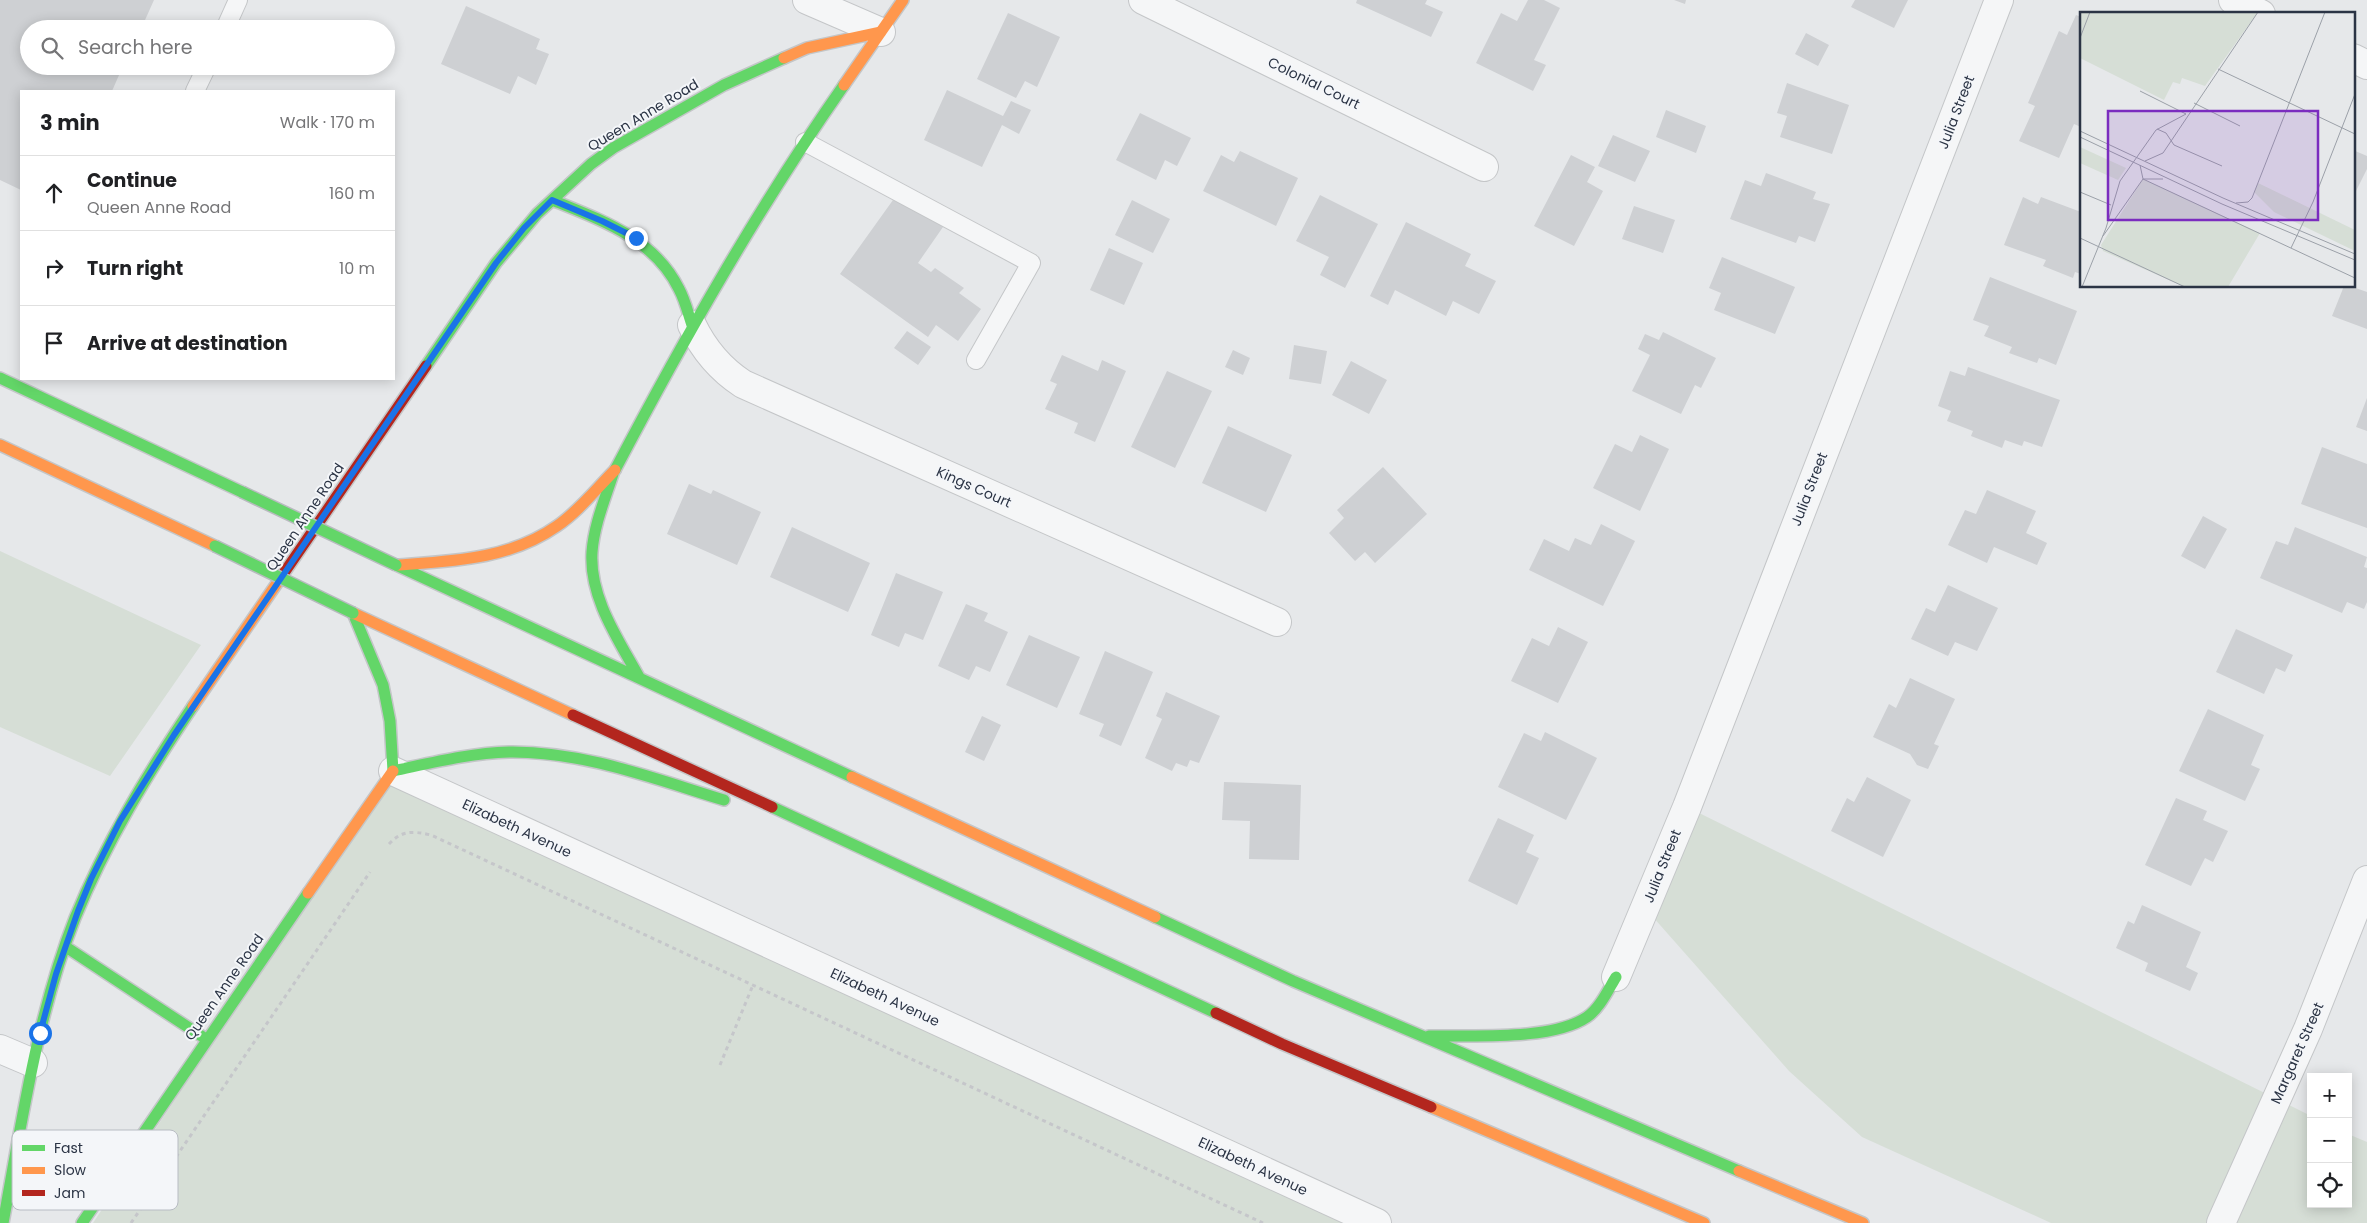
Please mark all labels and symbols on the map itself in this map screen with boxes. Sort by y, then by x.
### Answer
inset map [2080,12,2354,288]
street label: Colonial Court [1265,52,1363,114]
street label: Julia Street [1933,72,1979,152]
street label: Queen Anne Road [584,74,702,156]
route end [625,227,648,250]
street label: Julia Street [1786,449,1832,529]
street label: Queen Anne Road [261,459,349,575]
street label: Kings Court [933,462,1015,512]
street label: Elizabeth Avenue [459,794,575,862]
street label: Julia Street [1638,826,1686,906]
street label: Queen Anne Road [180,930,268,1044]
street label: Elizabeth Avenue [827,963,943,1031]
street label: Margaret Street [2266,999,2328,1107]
route start [29,1022,52,1045]
legend [12,1130,178,1210]
street label: Elizabeth Avenue [1195,1132,1311,1200]
text: Fast [54,1138,83,1158]
text: Slow [54,1160,87,1180]
text: Jam [54,1183,85,1203]

